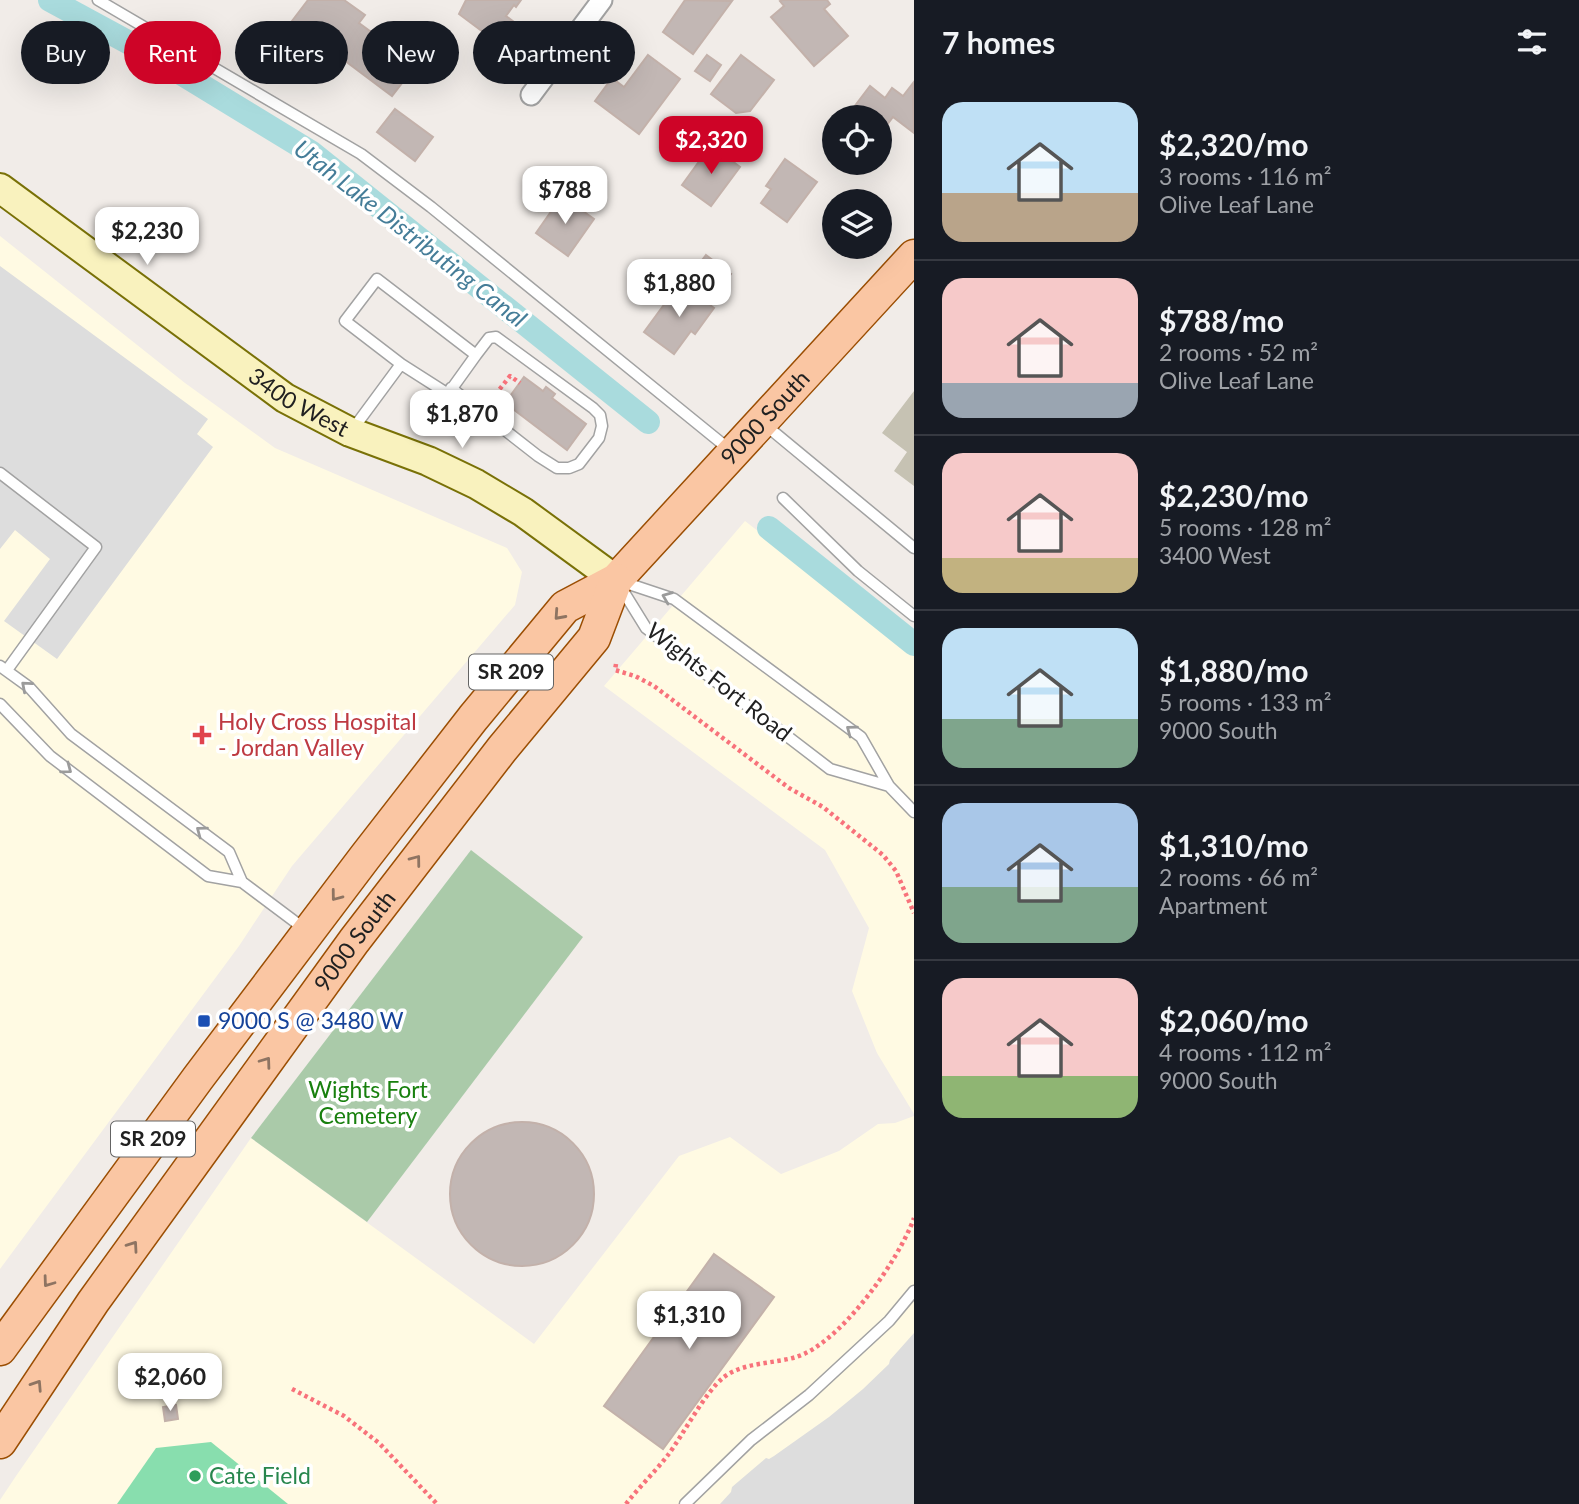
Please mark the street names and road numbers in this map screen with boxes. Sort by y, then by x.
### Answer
street label: 3400 West [244,361,355,442]
street label: 9000 South [714,364,815,470]
street label: Wights Fort Road [641,616,798,747]
road number: SR 209 [469,654,553,690]
street label: 9000 South [307,884,401,996]
road number: SR 209 [111,1122,195,1156]

